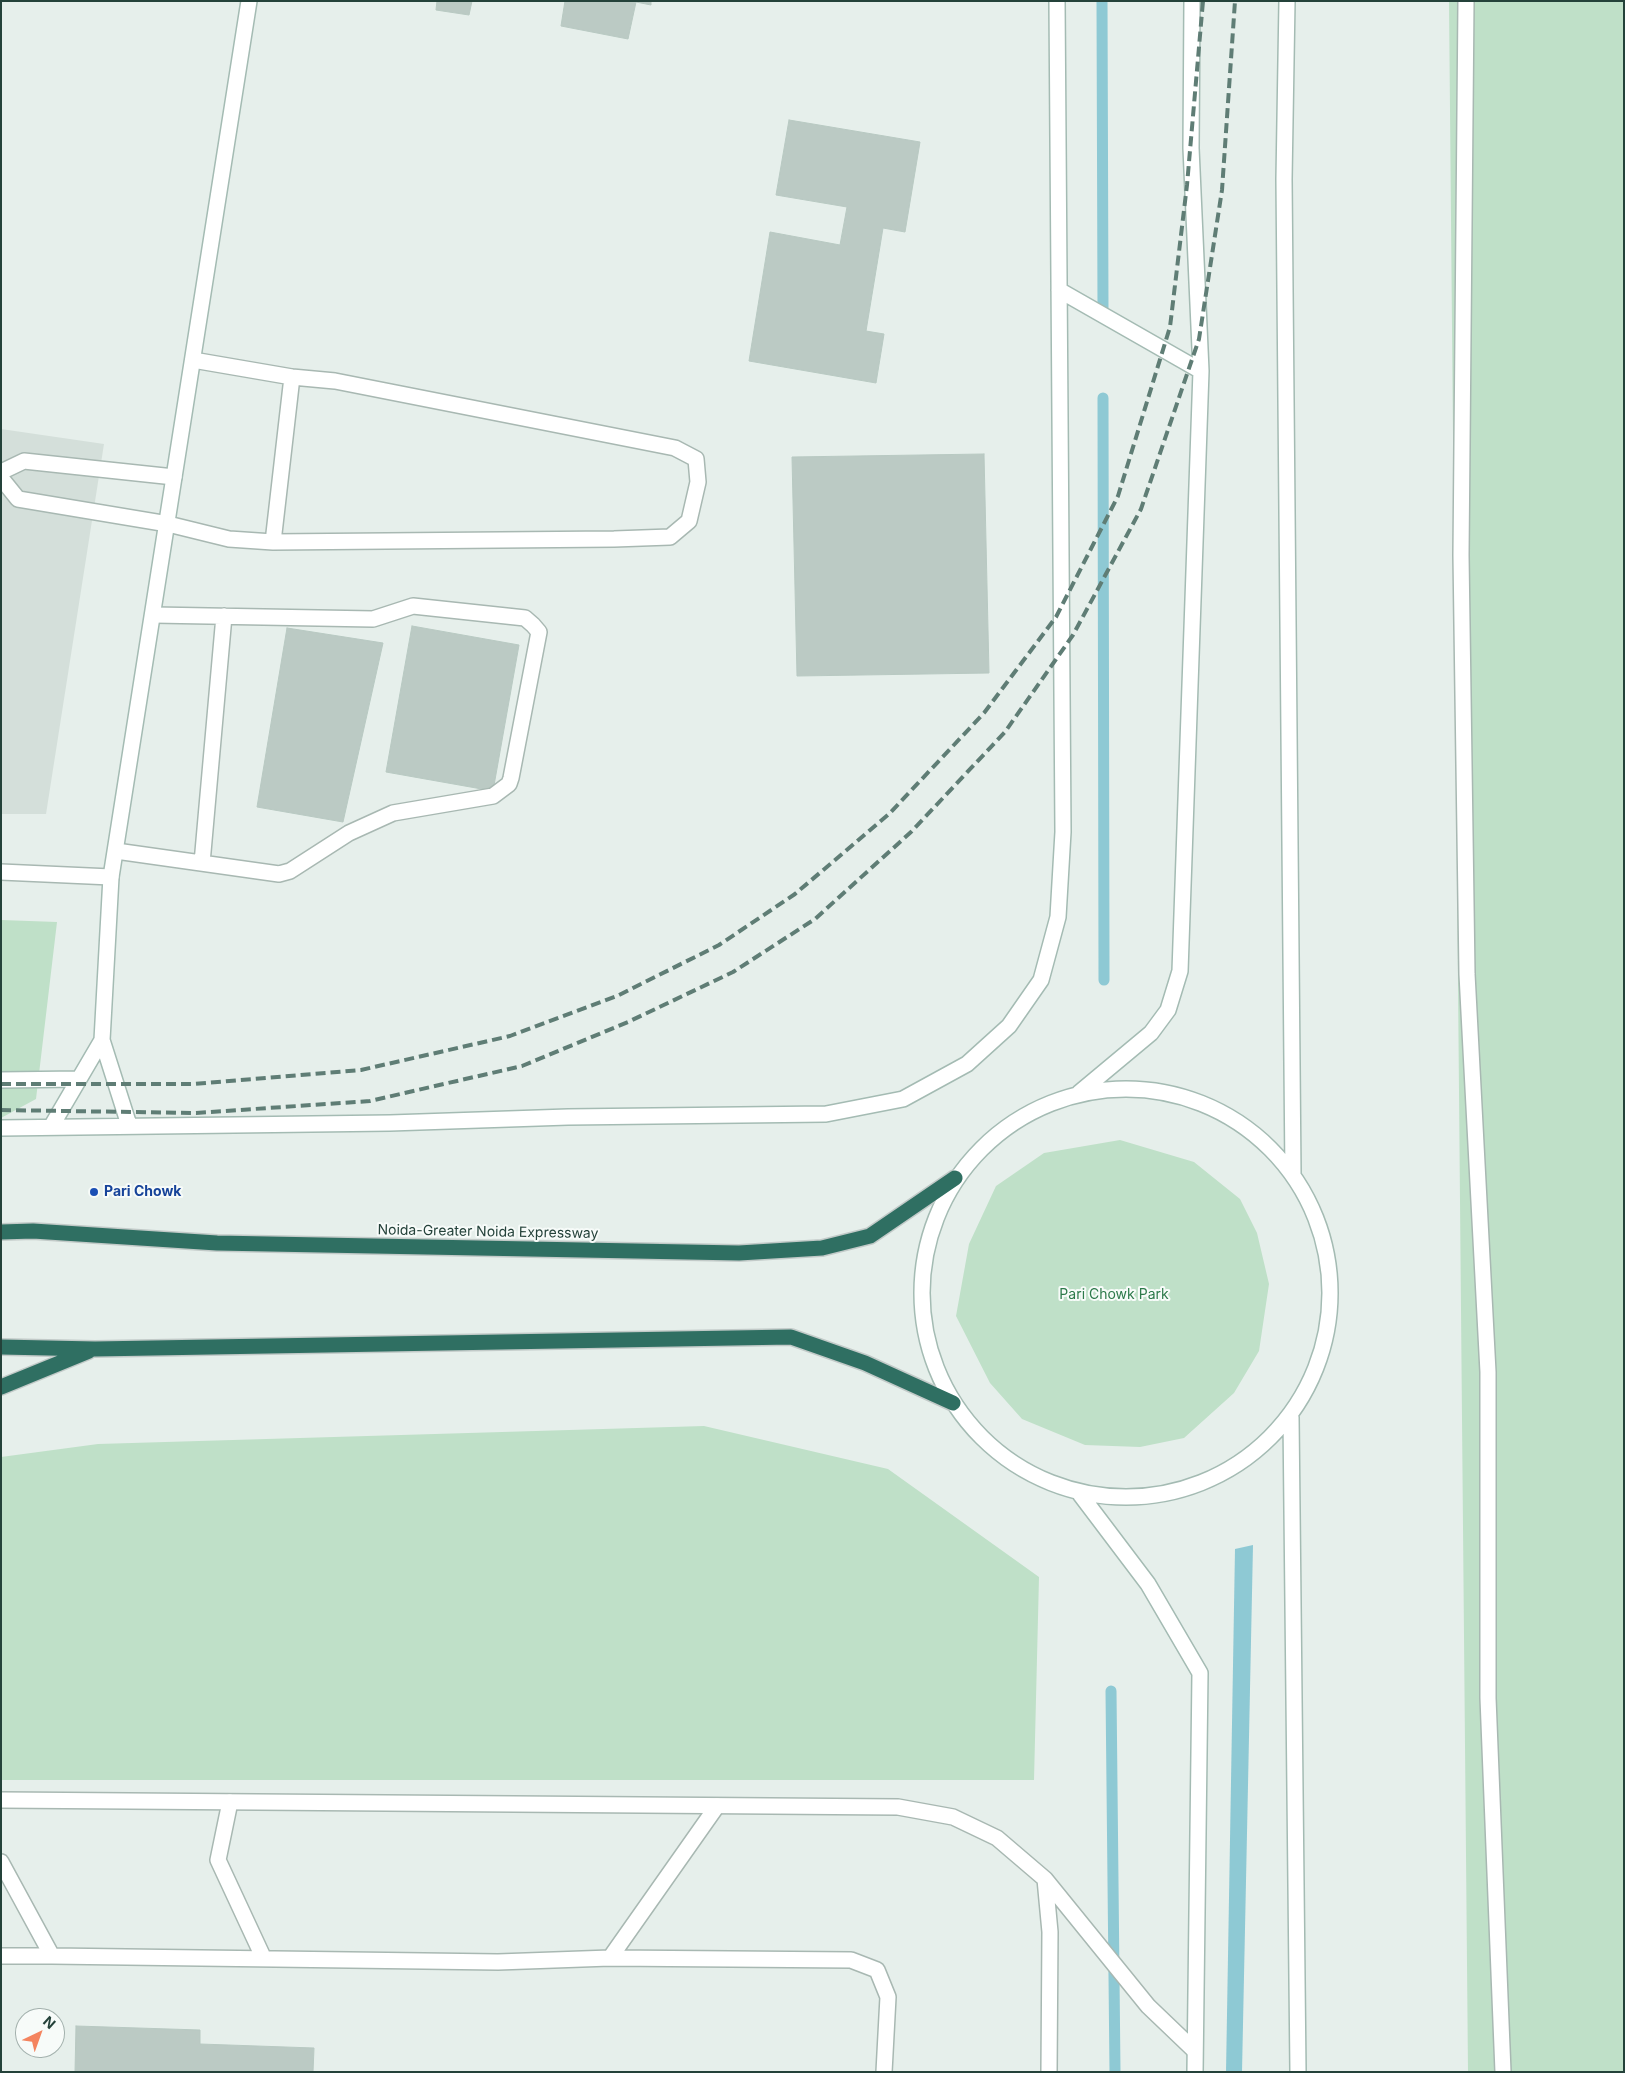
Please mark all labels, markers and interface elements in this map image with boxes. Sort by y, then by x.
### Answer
place label: Pari Chowk [104,1184,181,1200]
marker: Pari Chowk [88,1186,100,1198]
street label: Noida-Greater Noida Expressway [377,1222,599,1242]
park label: Pari Chowk Park [1059,1287,1169,1303]
north arrow [15,2008,65,2058]
text: N [40,2012,59,2032]

